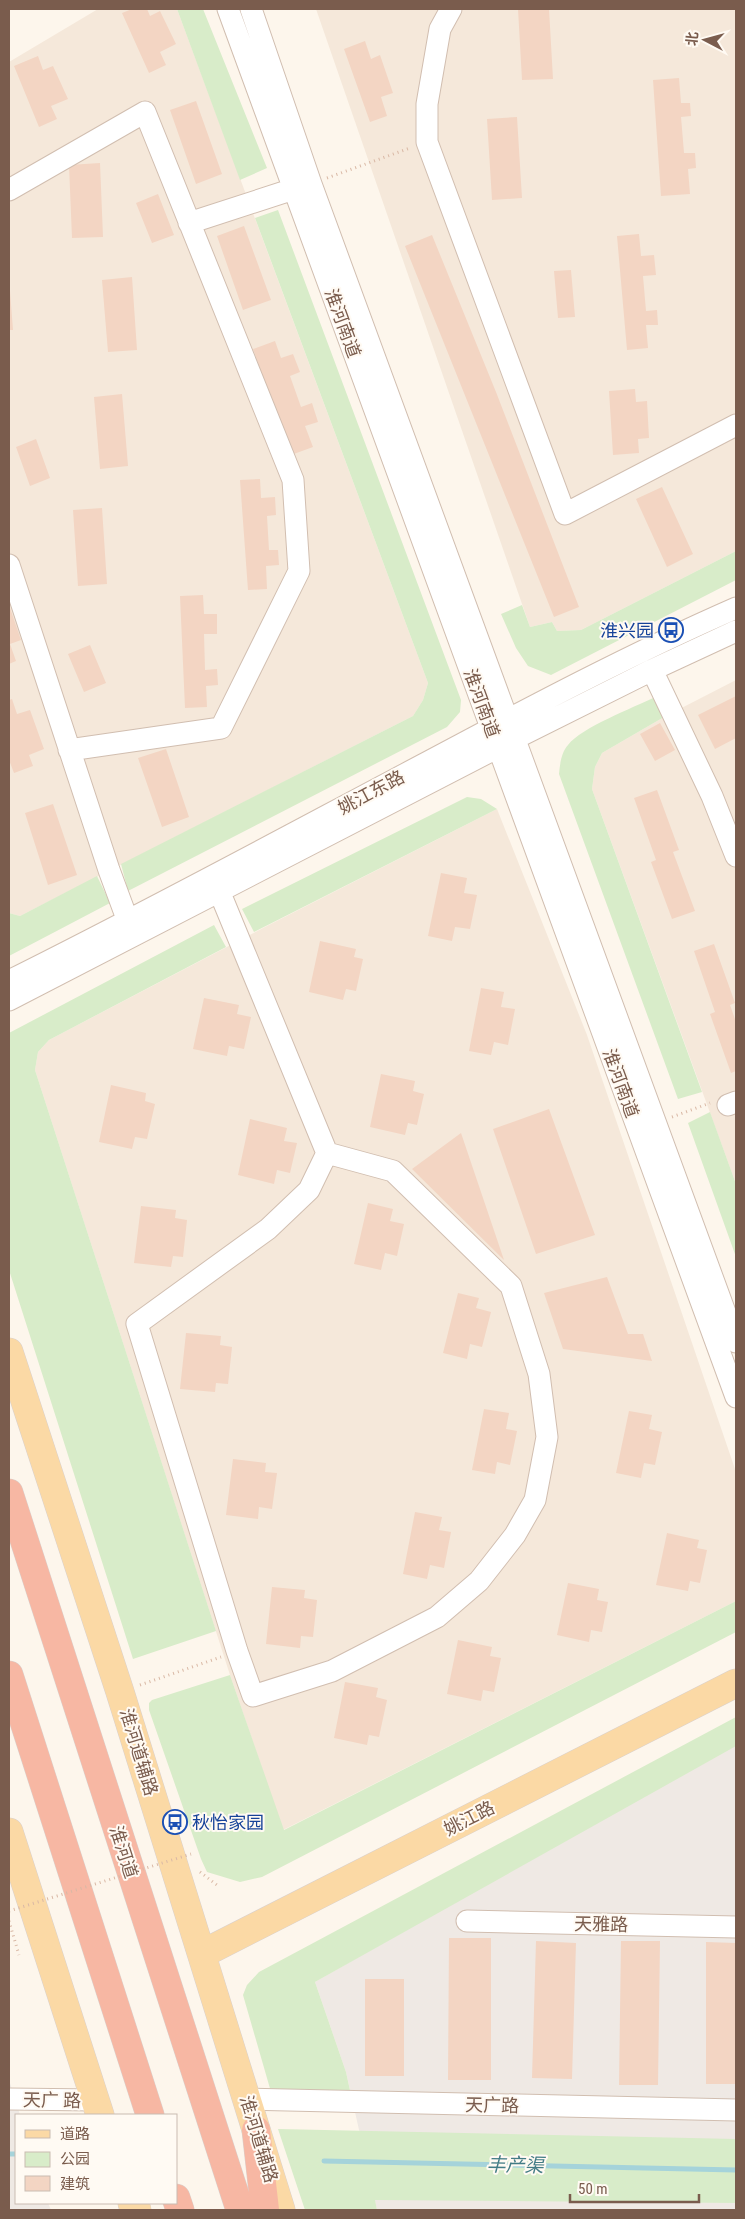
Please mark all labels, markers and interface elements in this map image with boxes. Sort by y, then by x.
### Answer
north arrow [680,15,730,65]
text: 北 [683,31,701,46]
street label: 淮河南道 [321,286,365,360]
bus stop icon: 淮兴园 [658,617,684,643]
place label: 淮兴园 [600,620,654,641]
street label: 淮河南道 [460,666,504,740]
street label: 姚江东路 [334,766,408,818]
street label: 淮河南道 [599,1046,643,1120]
street label: 淮河道辅路 [116,1706,162,1798]
street label: 姚江路 [440,1796,498,1840]
bus stop icon: 秋怡家园 [162,1809,188,1835]
place label: 秋怡家园 [192,1812,264,1833]
street label: 淮河道 [106,1823,142,1881]
street label: 天雅路 [574,1913,628,1935]
street label: 天广 路 [23,2089,81,2111]
street label: 淮河道辅路 [236,2093,282,2185]
street label: 天广路 [465,2094,519,2116]
legend [15,2114,178,2204]
text: 道路 [60,2125,90,2143]
text: 公园 [60,2150,90,2168]
water label: 丰产渠 [486,2153,547,2177]
scale bar [570,2172,699,2204]
text: 建筑 [60,2175,90,2193]
text: 50 m [578,2180,608,2198]

